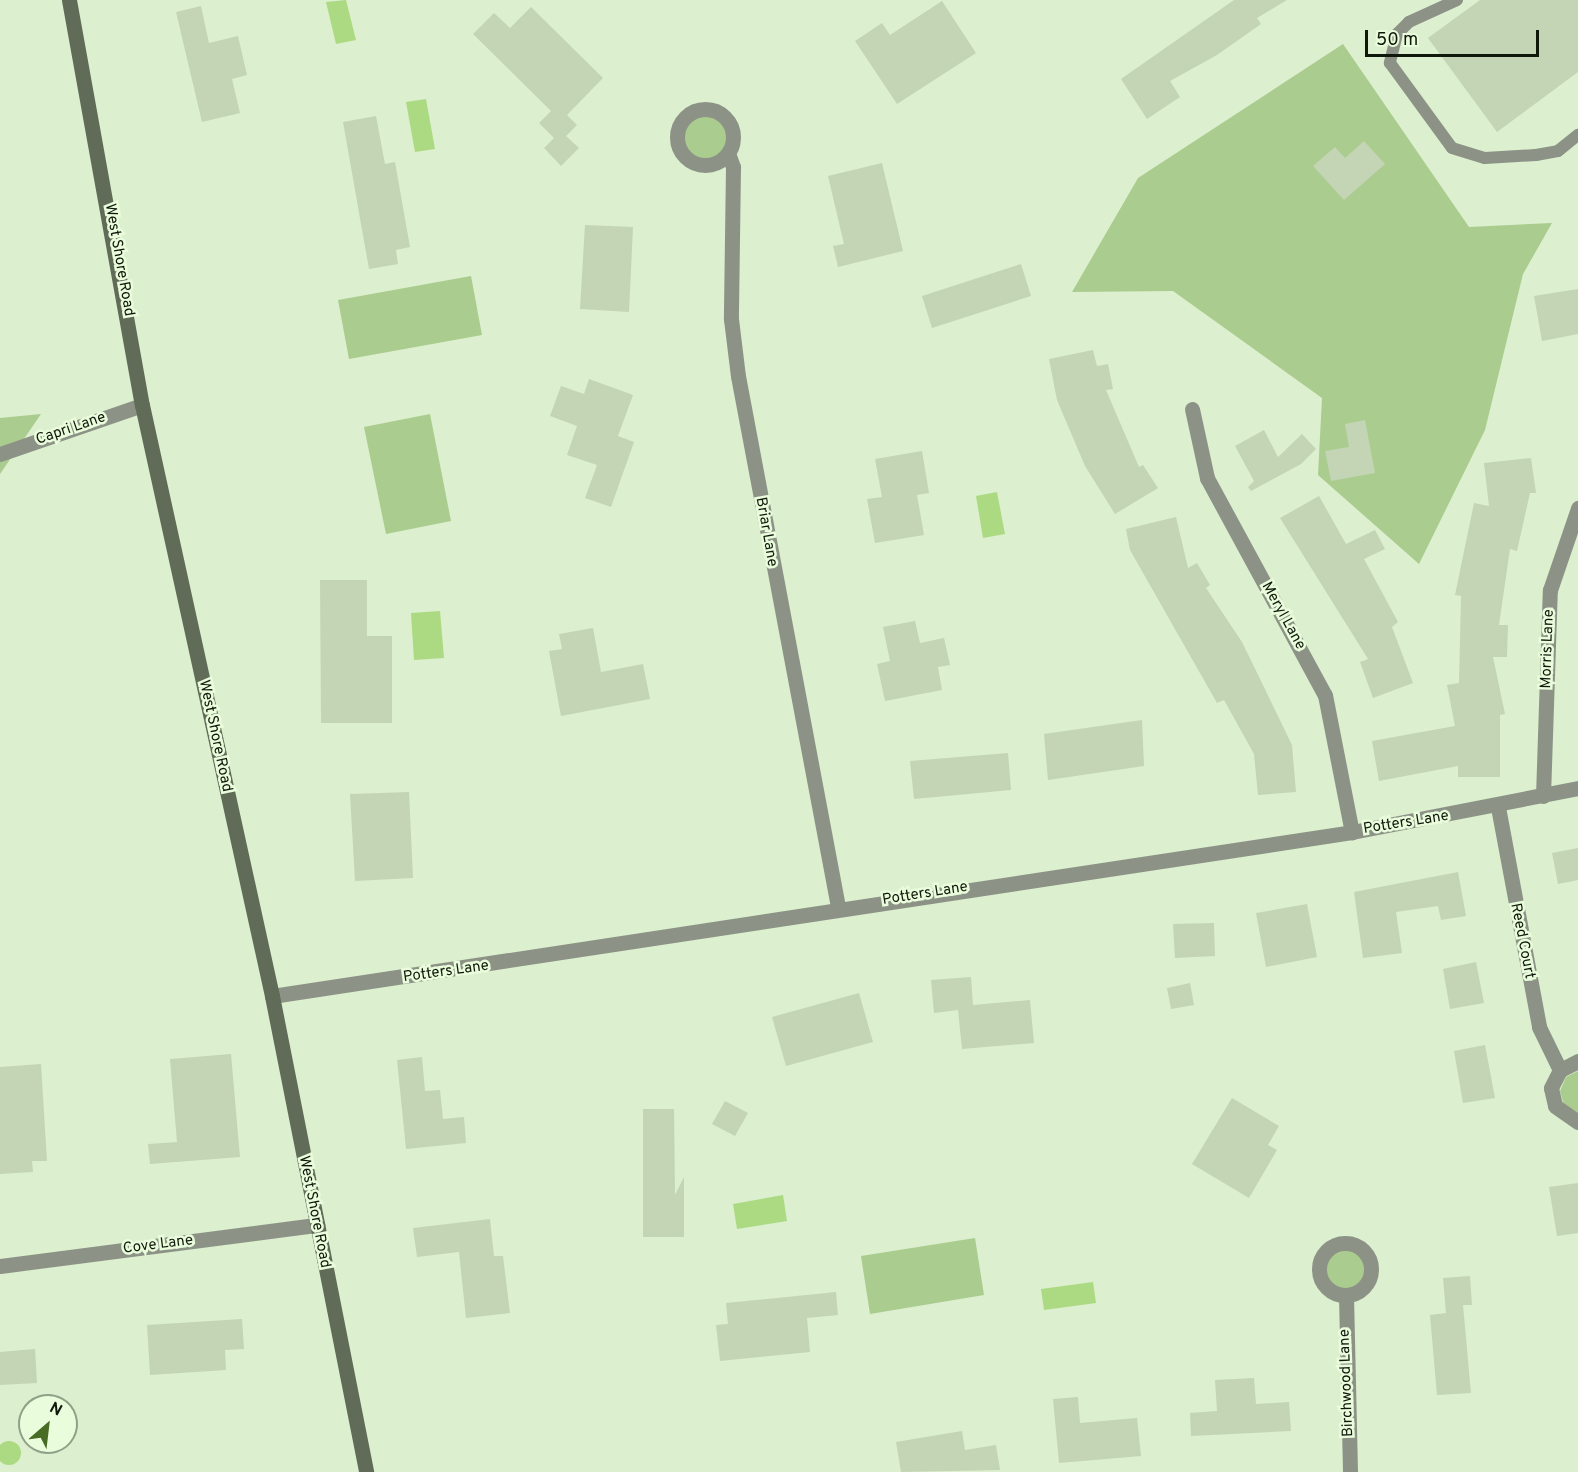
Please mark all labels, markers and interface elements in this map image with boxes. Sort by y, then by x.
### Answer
scale bar [1368,18,1542,56]
text: 50 m [1376,29,1418,52]
street label: West Shore Road [100,202,138,318]
street label: Capri Lane [34,409,108,449]
street label: Briar Lane [751,496,781,568]
street label: Meryl Lane [1257,579,1309,653]
street label: Morris Lane [1538,609,1558,689]
street label: West Shore Road [194,678,236,794]
street label: Potters Lane [1362,807,1450,839]
street label: Potters Lane [881,878,969,910]
street label: Reed Court [1506,902,1538,980]
street label: Potters Lane [402,957,490,987]
street label: West Shore Road [294,1154,334,1270]
street label: Cove Lane [122,1232,194,1258]
street label: Birchwood Lane [1336,1329,1358,1437]
north arrow [18,1394,78,1454]
text: N [46,1398,65,1421]

